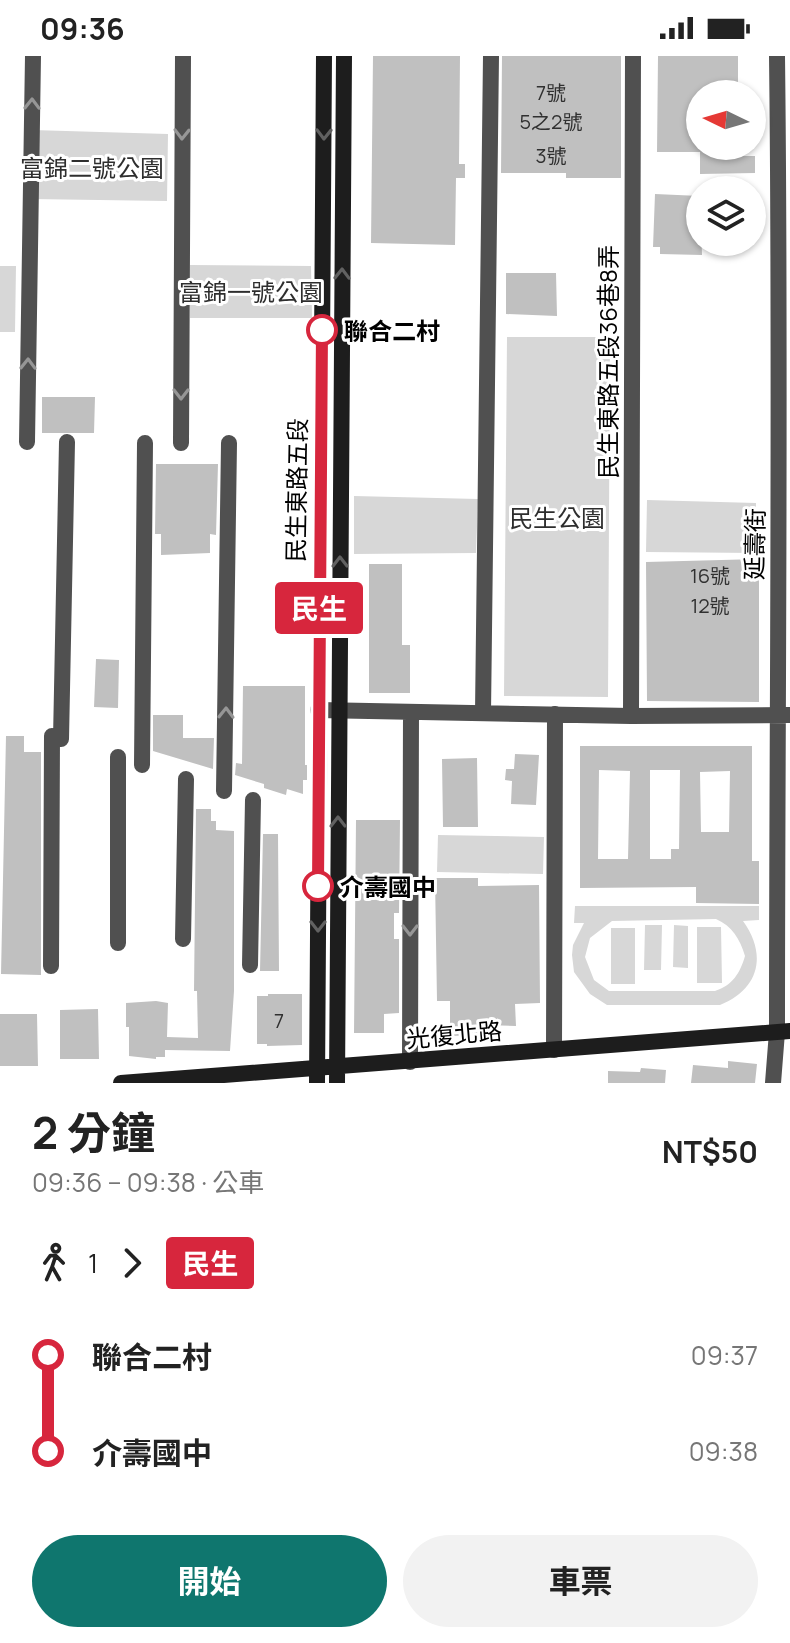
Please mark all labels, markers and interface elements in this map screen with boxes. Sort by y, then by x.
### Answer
text: 09:36 [40,8,125,49]
house number: 7號 [536,79,566,106]
north arrow [686,80,766,160]
map controls [686,80,766,256]
one-way arrow [24,97,41,110]
house number: 5之2號 [520,108,582,135]
one-way arrow [174,128,191,141]
one-way arrow [315,128,332,141]
house number: 3號 [535,142,567,169]
park label: 富錦二號公園 [20,151,164,184]
button: layers [686,176,766,256]
street label: 民生東路五段36巷8弄 [591,245,624,479]
one-way arrow [334,267,351,280]
park label: 富錦一號公園 [179,275,323,308]
place label: 聯合二村 [344,314,440,347]
marker: 聯合二村 [307,315,337,345]
one-way arrow [19,357,37,370]
one-way arrow [172,388,190,401]
street label: 民生東路五段 [278,418,314,562]
park label: 民生公園 [509,501,605,534]
street label: 延壽街 [737,508,771,580]
one-way arrow [331,555,349,568]
house number: 16號 [690,562,730,589]
line badge: 民生 [283,582,355,634]
text: 民生 [291,589,347,627]
house number: 12號 [690,592,730,619]
one-way arrow [217,706,235,719]
one-way arrow [329,815,347,828]
place label: 介壽國中 [340,870,436,903]
marker: 介壽國中 [303,871,333,901]
one-way arrow [309,920,326,933]
one-way arrow [401,924,419,937]
house number: 7 [274,1007,284,1034]
street label: 光復北路 [405,1013,503,1055]
text: 2 分鐘 [32,1102,155,1162]
text: NT$50 [662,1131,758,1172]
text: 09:36 – 09:38 · 公車 [32,1164,264,1200]
icon: walk [32,1241,76,1285]
icon: forward [110,1241,154,1285]
text: 民生 [182,1244,238,1282]
text: 1 [88,1245,98,1281]
text: 聯合二村 [92,1336,212,1377]
text: 09:37 [691,1337,758,1373]
text: 介壽國中 [92,1432,212,1473]
text: 09:38 [689,1433,758,1469]
button: 開始 [32,1535,387,1627]
button: 車票 [403,1535,758,1627]

